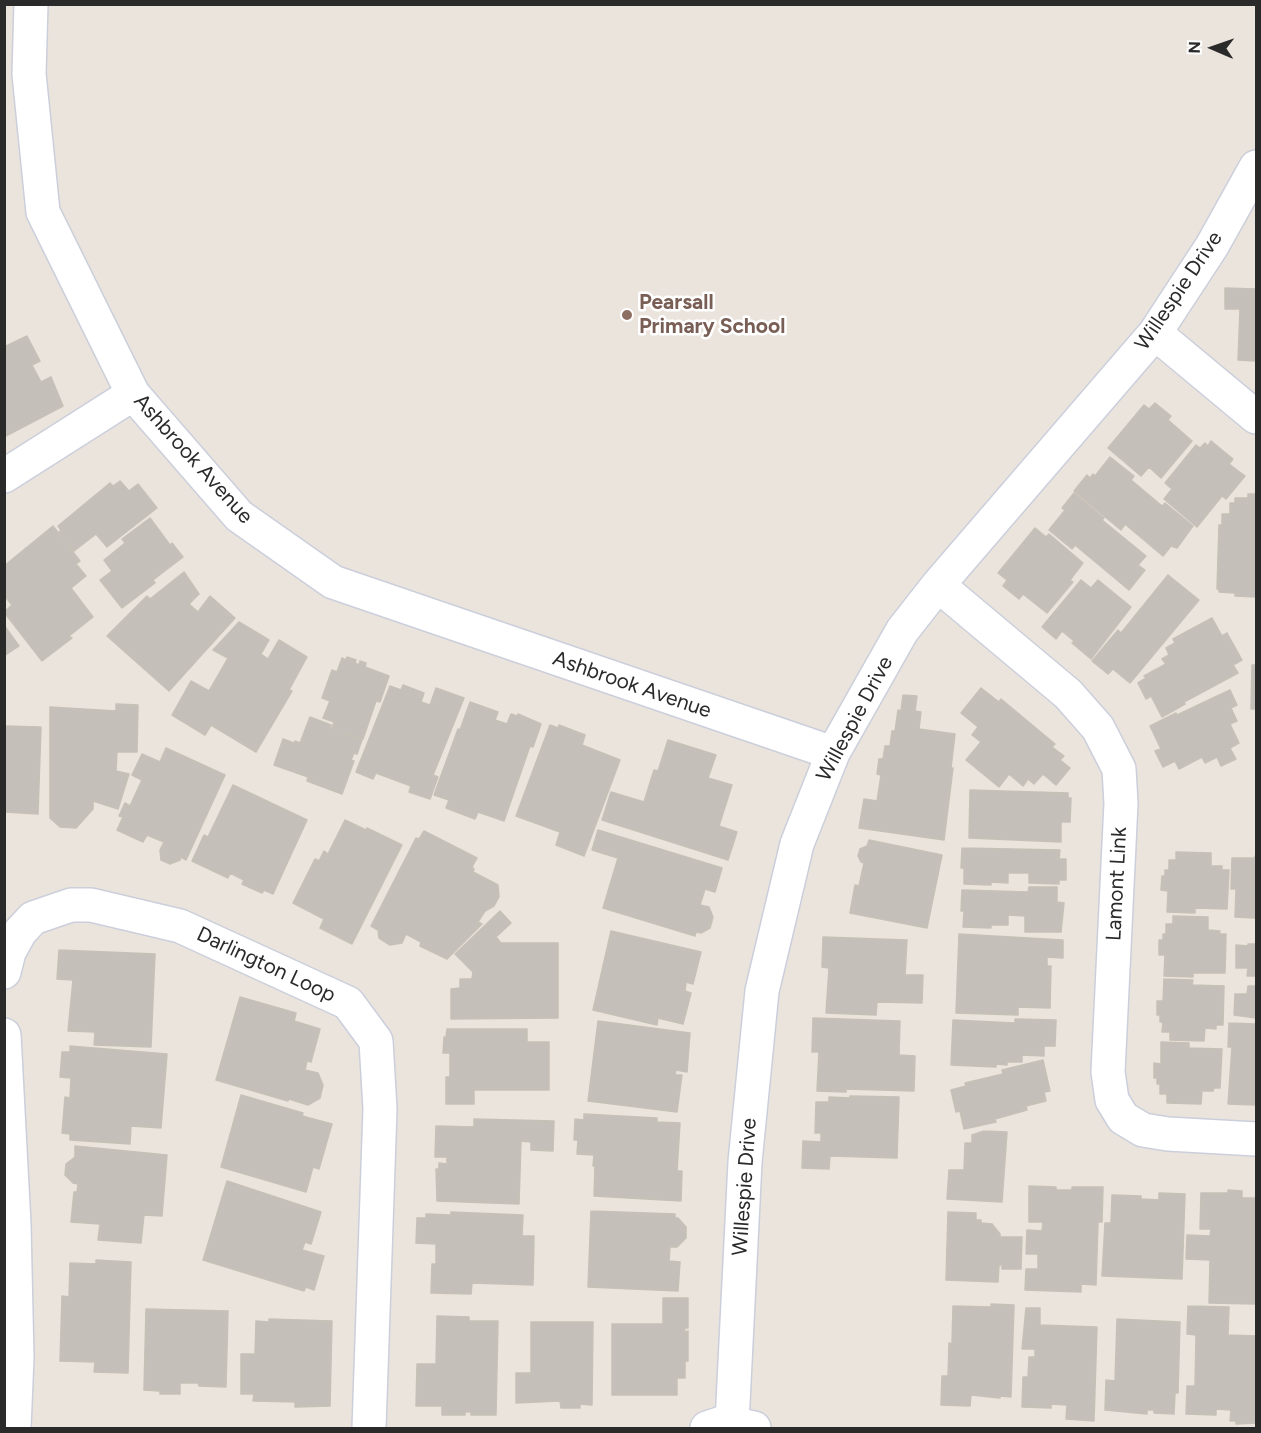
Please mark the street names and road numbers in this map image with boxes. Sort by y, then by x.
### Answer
street label: Willespie Drive [1130,227,1228,355]
street label: Ashbrook Avenue [128,389,258,529]
street label: Ashbrook Avenue [549,646,715,724]
street label: Willespie Drive [811,652,899,786]
street label: Lamont Link [1101,826,1133,942]
street label: Darlington Loop [192,922,340,1008]
street label: Willespie Drive [728,1117,762,1257]

